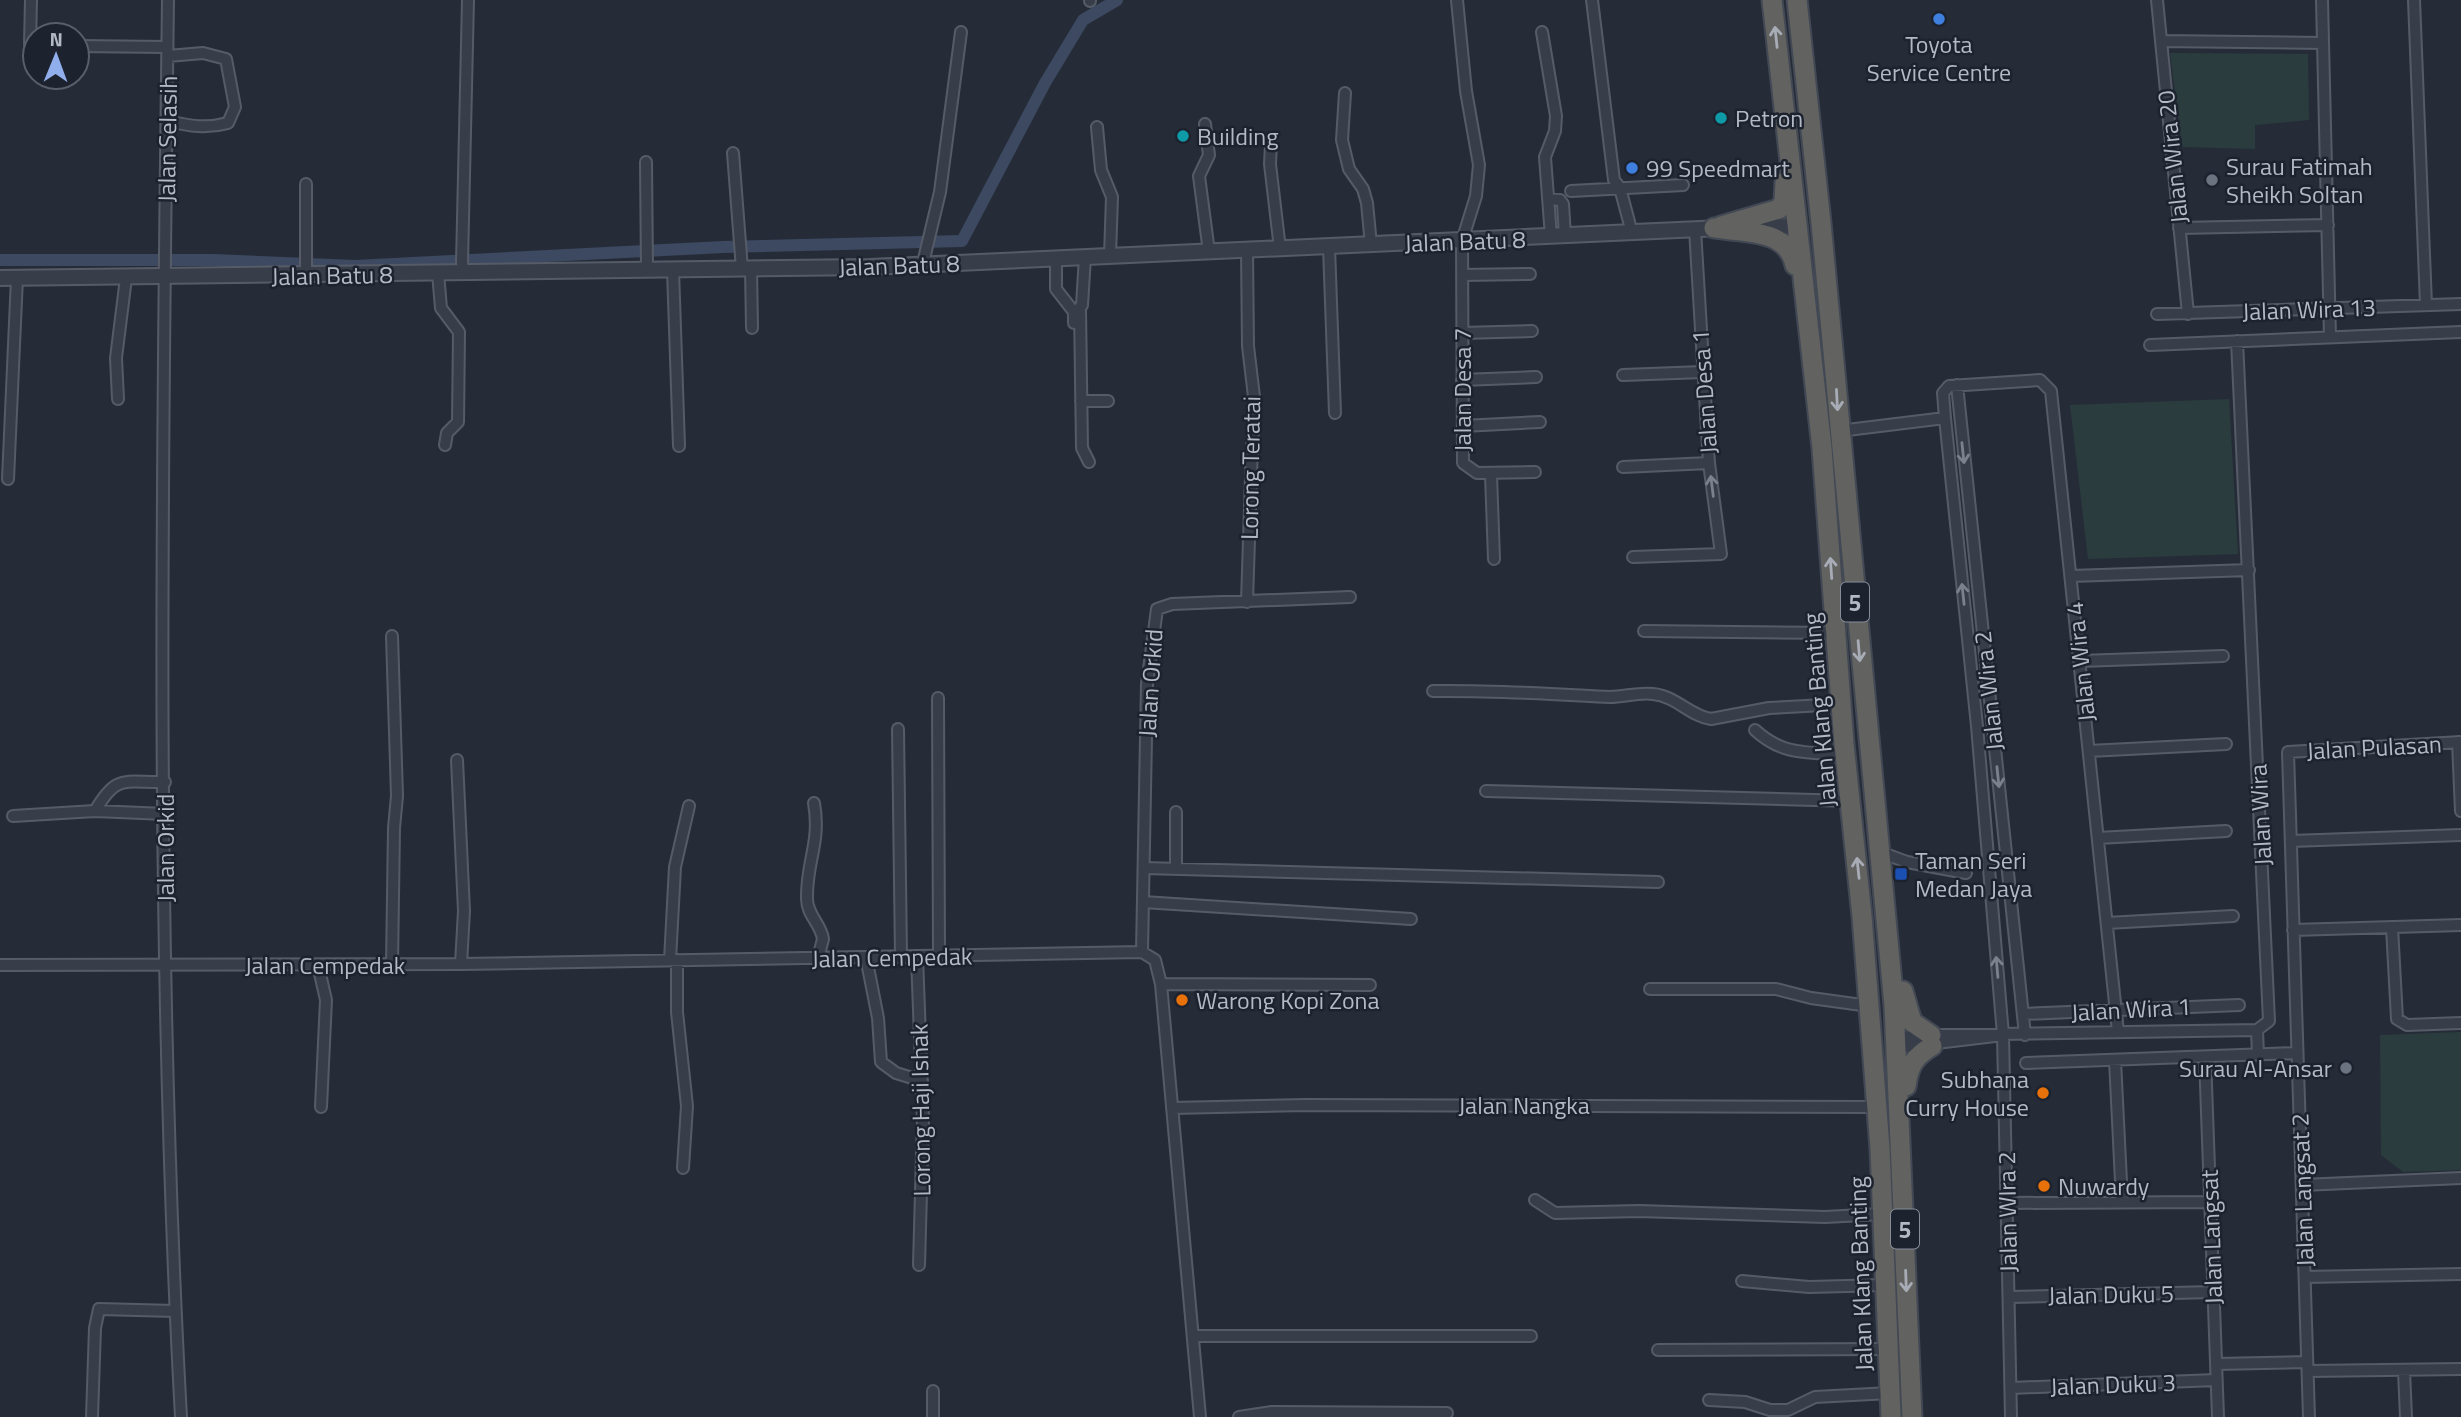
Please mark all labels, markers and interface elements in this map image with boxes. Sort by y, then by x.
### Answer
marker: Toyota Service Centre [1931,11,1947,27]
north arrow [21,21,91,91]
text: N [49,24,63,53]
one-way arrow [1770,26,1783,49]
place label: Toyota Service Centre [1867,26,2011,90]
street label: Jalan Selasih [148,75,186,203]
street label: Jalan Wira 20 [2147,89,2197,225]
place label: Petron [1735,100,1803,136]
marker: Petron [1713,110,1729,126]
place label: Building [1197,118,1279,154]
marker: Building [1175,128,1191,144]
place label: Surau Fatimah Sheikh Soltan [2226,148,2373,212]
place label: 99 Speedmart [1646,150,1790,186]
marker: 99 Speedmart [1624,160,1640,176]
marker: Surau Fatimah Sheikh Soltan [2204,172,2220,188]
street label: Jalan Batu 8 [1404,221,1526,261]
street label: Jalan Batu 8 [838,245,960,285]
street label: Jalan Batu 8 [271,256,393,294]
street label: Jalan Wira 13 [2242,289,2376,329]
street label: Jalan Desa 7 [1444,328,1480,452]
street label: Jalan Desa 1 [1682,329,1726,455]
one-way arrow [1831,389,1844,411]
street label: Lorong Teratai [1231,396,1269,540]
one-way arrow [1957,442,1970,464]
one-way arrow [1706,475,1719,498]
one-way arrow [1824,557,1837,580]
road number: 5 [1841,582,1869,622]
one-way arrow [1956,584,1969,606]
street label: Jalan Wira 4 [2056,600,2104,724]
street label: Jalan Klang Banting [1793,611,1845,809]
street label: Jalan Orkid [1128,628,1172,738]
street label: Jalan Wira 2 [1964,629,2012,753]
one-way arrow [1853,640,1866,662]
street label: Jalan Pulasan [2305,725,2443,769]
street label: Jalan Wira [2239,763,2281,867]
one-way arrow [1991,765,2004,788]
street label: Jalan Orkid [147,794,183,902]
place label: Taman Seri Medan Jaya [1915,842,2032,906]
one-way arrow [1851,857,1864,879]
marker: Taman Seri Medan Jaya [1893,866,1909,882]
street label: Jalan Cempedak [811,938,973,976]
street label: Jalan Cempedak [245,947,406,983]
one-way arrow [1990,957,2003,979]
place label: Warong Kopi Zona [1196,982,1380,1018]
street label: Jalan Wira 1 [2070,988,2192,1030]
marker: Warong Kopi Zona [1174,992,1190,1008]
street label: Lorong Haji Ishak [900,1023,940,1197]
place label: Surau Al-Ansar [2179,1050,2332,1086]
marker: Surau Al-Ansar [2338,1060,2354,1076]
place label: Subhana Curry House [1905,1061,2029,1125]
marker: Subhana Curry House [2035,1085,2051,1101]
street label: Jalan Nangka [1458,1087,1590,1123]
street label: Jalan Langsat 2 [2281,1113,2323,1267]
street label: Jalan WIra 2 [1988,1151,2026,1273]
place label: Nuwardy [2058,1168,2150,1204]
street label: Jalan Langsat [2191,1168,2231,1305]
street label: Jalan Klang Banting [1839,1176,1881,1372]
marker: Nuwardy [2036,1178,2052,1194]
road number: 5 [1891,1210,1919,1248]
one-way arrow [1899,1269,1912,1292]
street label: Jalan Duku 5 [2048,1275,2174,1313]
street label: Jalan Duku 3 [2049,1364,2177,1404]

